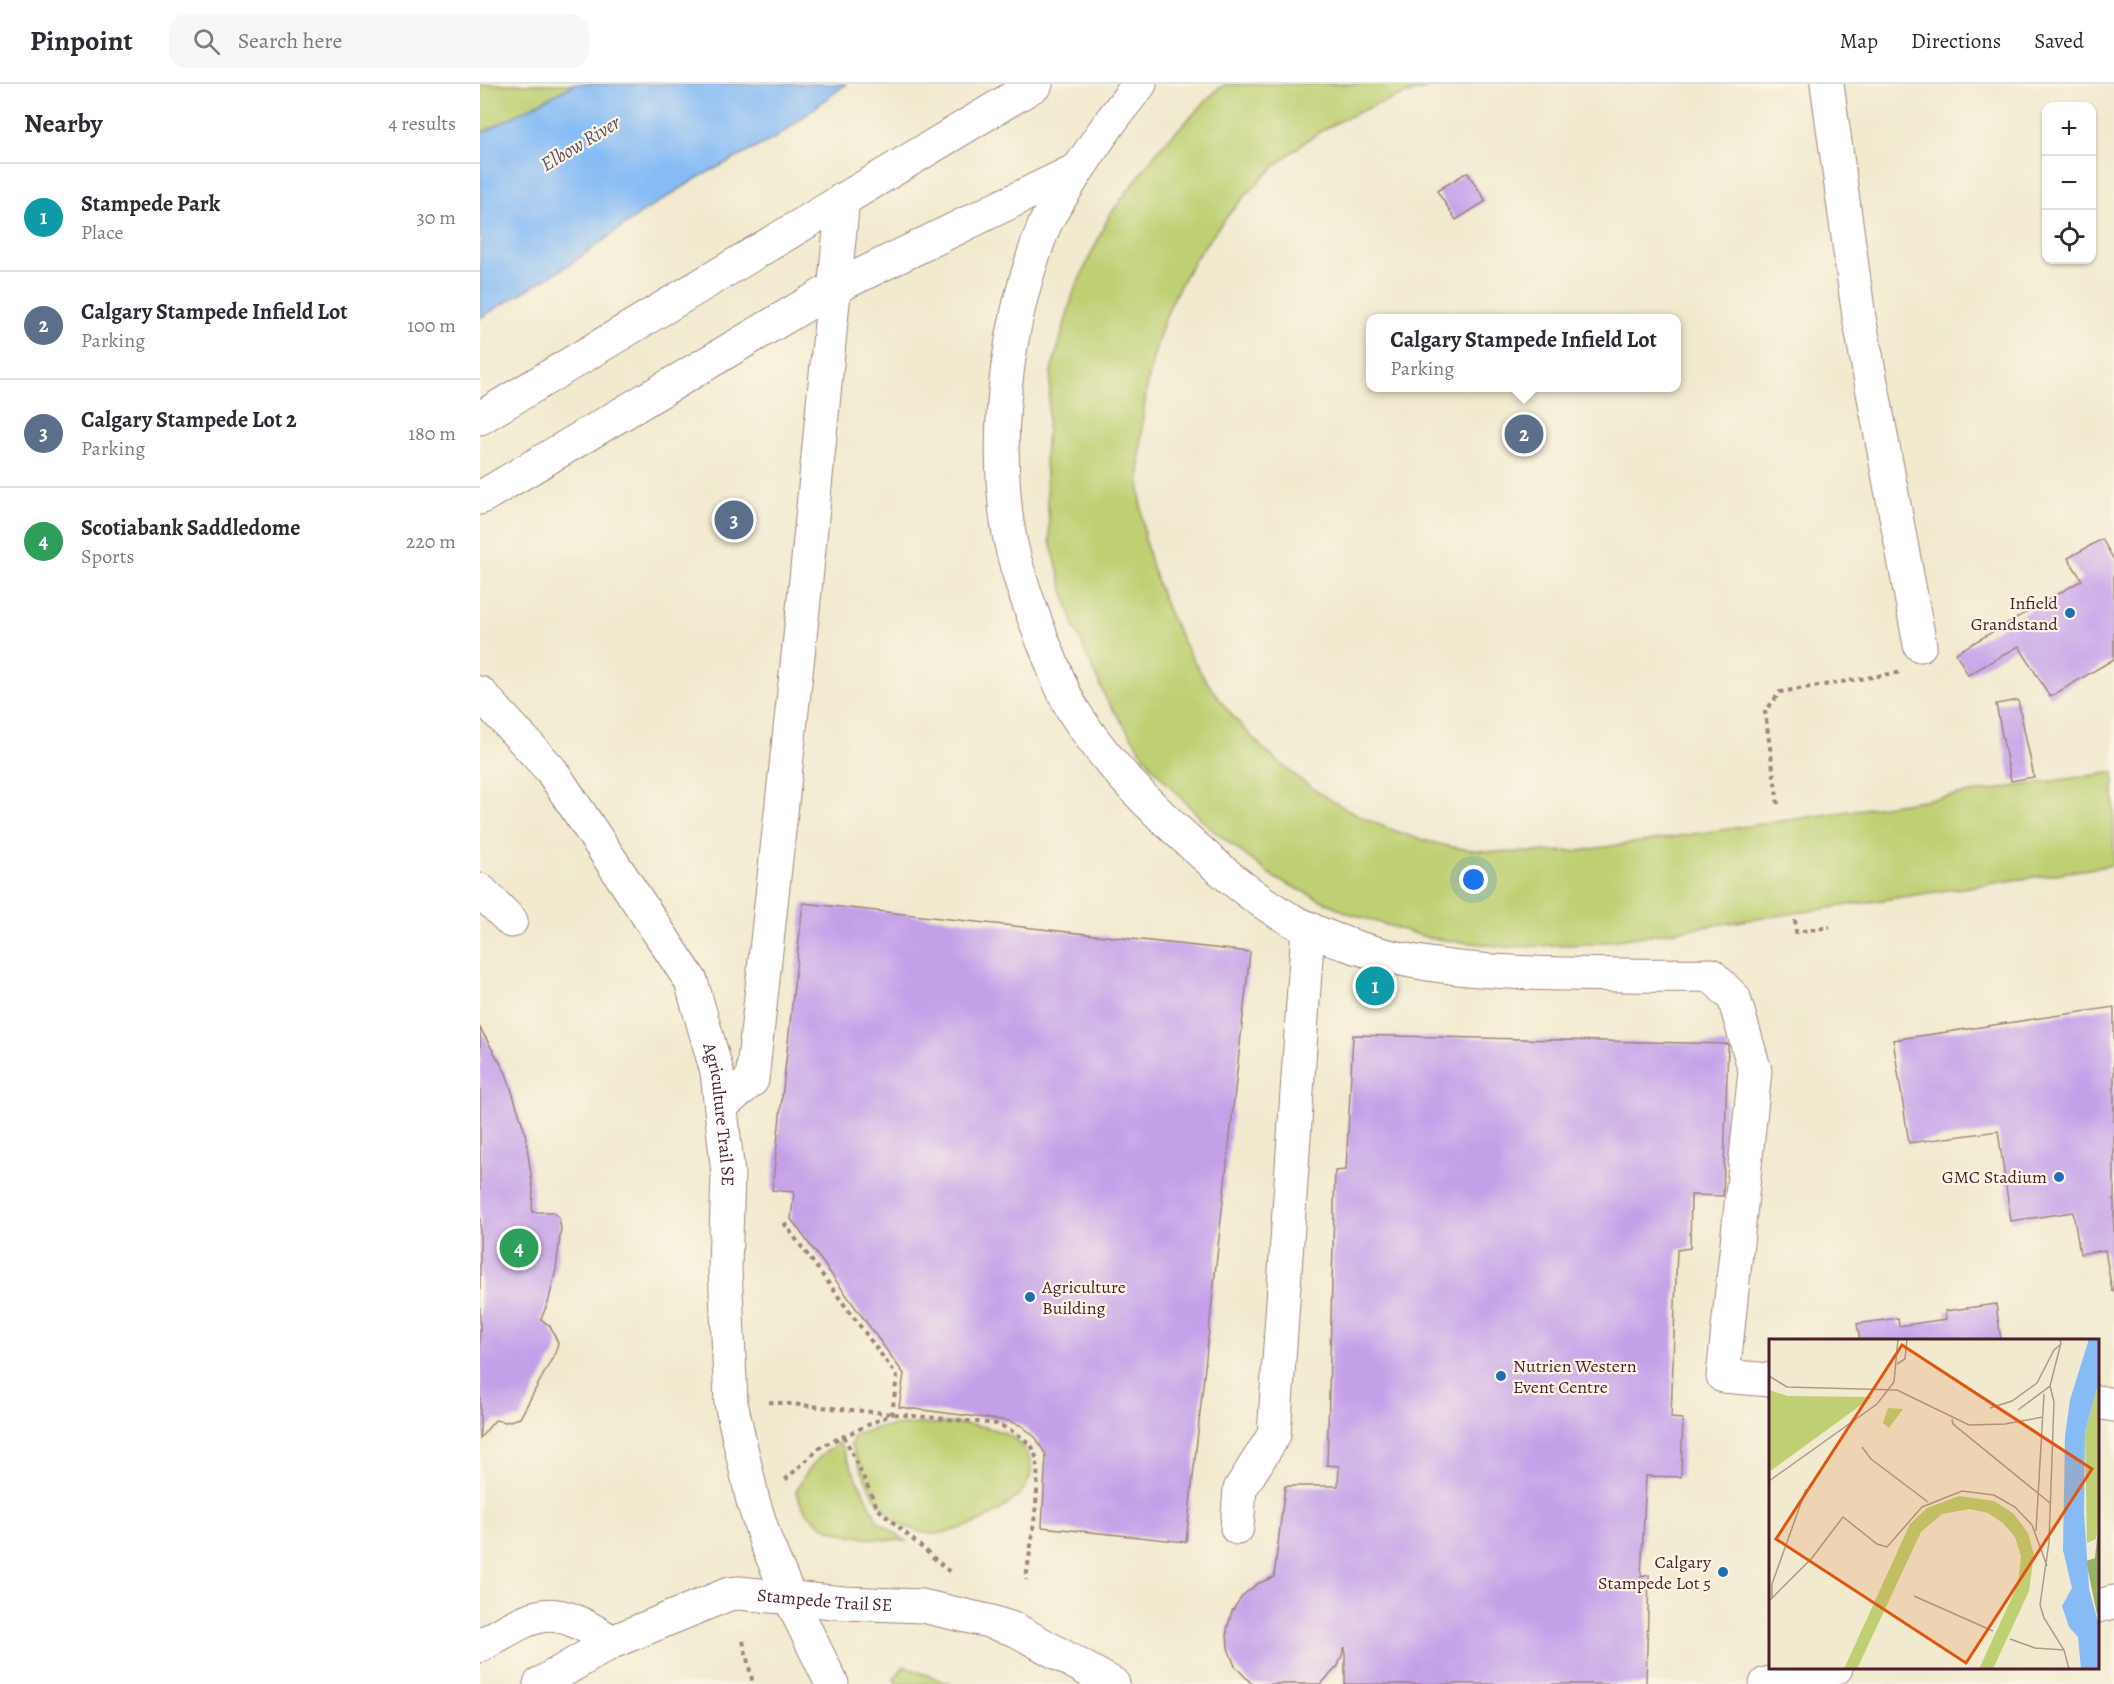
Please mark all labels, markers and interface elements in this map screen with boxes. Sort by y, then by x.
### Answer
search box [169,14,589,68]
text: Pinpoint [30,22,133,60]
icon: search [190,25,223,58]
text: Search here [238,26,342,56]
text: Map [1840,27,1878,55]
text: Directions [1911,27,2001,55]
text: Saved [2034,27,2084,55]
map controls [2042,102,2096,264]
button: + [2042,102,2096,156]
text: Nearby [24,106,103,141]
water label: Elbow River [535,109,626,178]
text: 4 results [388,110,456,137]
button: − [2042,156,2096,210]
text: Stampede Park [81,189,220,219]
text: 1 [40,204,47,231]
text: 30 m [416,204,456,231]
button: locate [2042,210,2096,264]
text: Place [81,219,123,246]
text: Calgary Stampede Infield Lot [81,297,348,327]
text: 2 [39,312,48,339]
text: 100 m [407,312,456,339]
popup [1366,314,1681,392]
text: Calgary Stampede Infield Lot [1390,325,1657,355]
text: Parking [81,327,145,354]
text: Parking [1390,355,1454,382]
text: Calgary Stampede Lot 2 [81,405,297,435]
pin: 2 [1504,412,1544,456]
text: 3 [39,420,48,447]
text: 180 m [408,420,456,447]
text: Parking [81,435,145,462]
pin: 3 [714,498,754,542]
text: Scotiabank Saddledome [81,513,300,543]
text: 4 [39,528,48,555]
text: 220 m [406,528,456,555]
text: Sports [81,543,134,570]
place label: Infield Grandstand [1971,591,2058,636]
marker: Infield Grandstand [2063,606,2077,620]
your location [1459,865,1488,894]
pin: 1 [1356,964,1394,1008]
street label: Agriculture Trail SE [697,1039,740,1187]
place label: GMC Stadium [1942,1165,2047,1189]
marker: GMC Stadium [2052,1170,2066,1184]
pin: 4 [500,1226,538,1270]
place label: Agriculture Building [1041,1275,1126,1320]
marker: Agriculture Building [1023,1290,1037,1304]
inset map [1769,1339,2099,1669]
place label: Nutrien Western Event Centre [1513,1354,1637,1399]
marker: Nutrien Western Event Centre [1494,1369,1508,1383]
place label: Calgary Stampede Lot 5 [1598,1550,1712,1595]
marker: Calgary Stampede Lot 5 [1716,1565,1730,1579]
street label: Stampede Trail SE [756,1583,893,1617]

